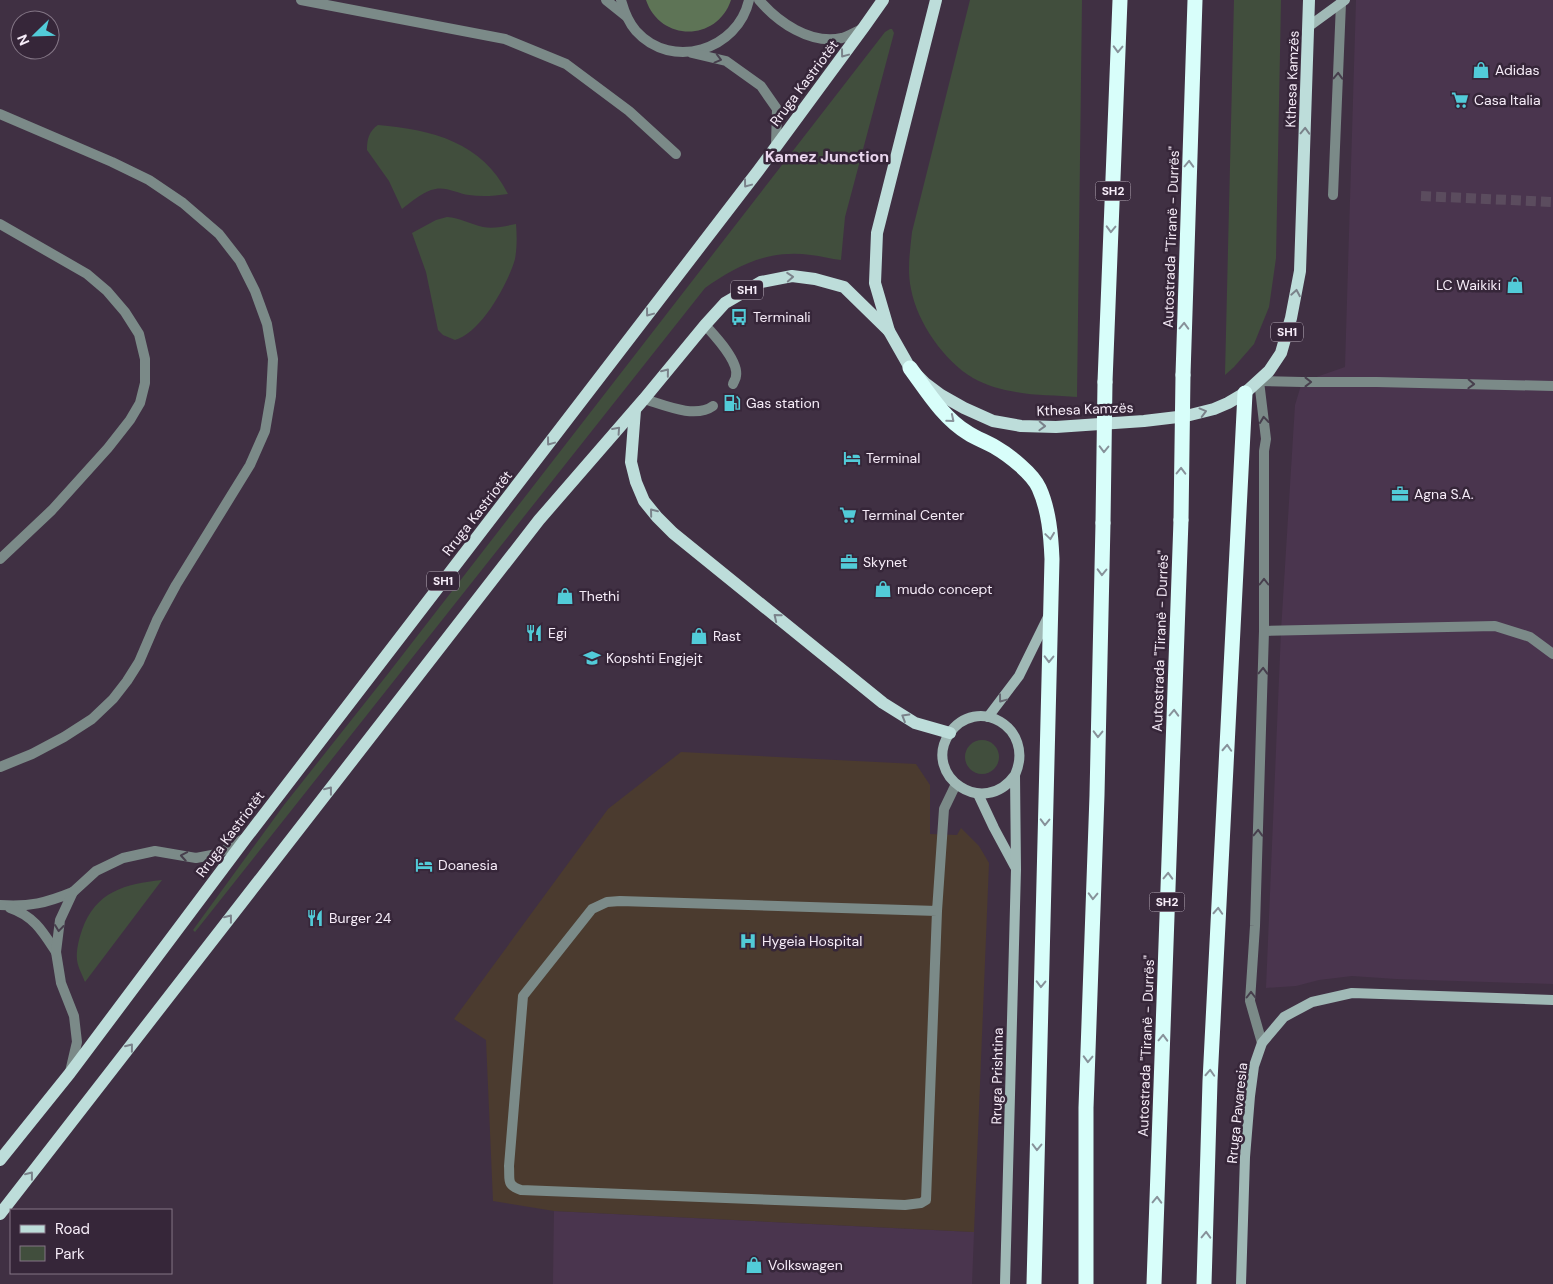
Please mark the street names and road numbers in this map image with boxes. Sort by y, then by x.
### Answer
street label: Kthesa Kamzës [1281,30,1303,128]
street label: Rruga Kastriotët [766,36,842,130]
street label: Autostrada "Tiranë - Durrës" [1159,146,1183,328]
road number: SH2 [1096,182,1130,200]
road number: SH1 [731,280,763,300]
road number: SH1 [1271,322,1303,342]
street label: Kthesa Kamzës [1036,398,1134,420]
street label: Rruga Kastriotët [438,467,516,559]
street label: Autostrada "Tiranë - Durrës" [1148,550,1172,732]
road number: SH1 [427,572,459,590]
street label: Rruga Kastriotët [192,787,268,881]
road number: SH2 [1150,892,1184,912]
street label: Autostrada "Tiranë - Durrës" [1134,955,1158,1137]
street label: Rruga Prishtina [987,1027,1007,1125]
street label: Rruga Pavaresia [1223,1062,1251,1164]

